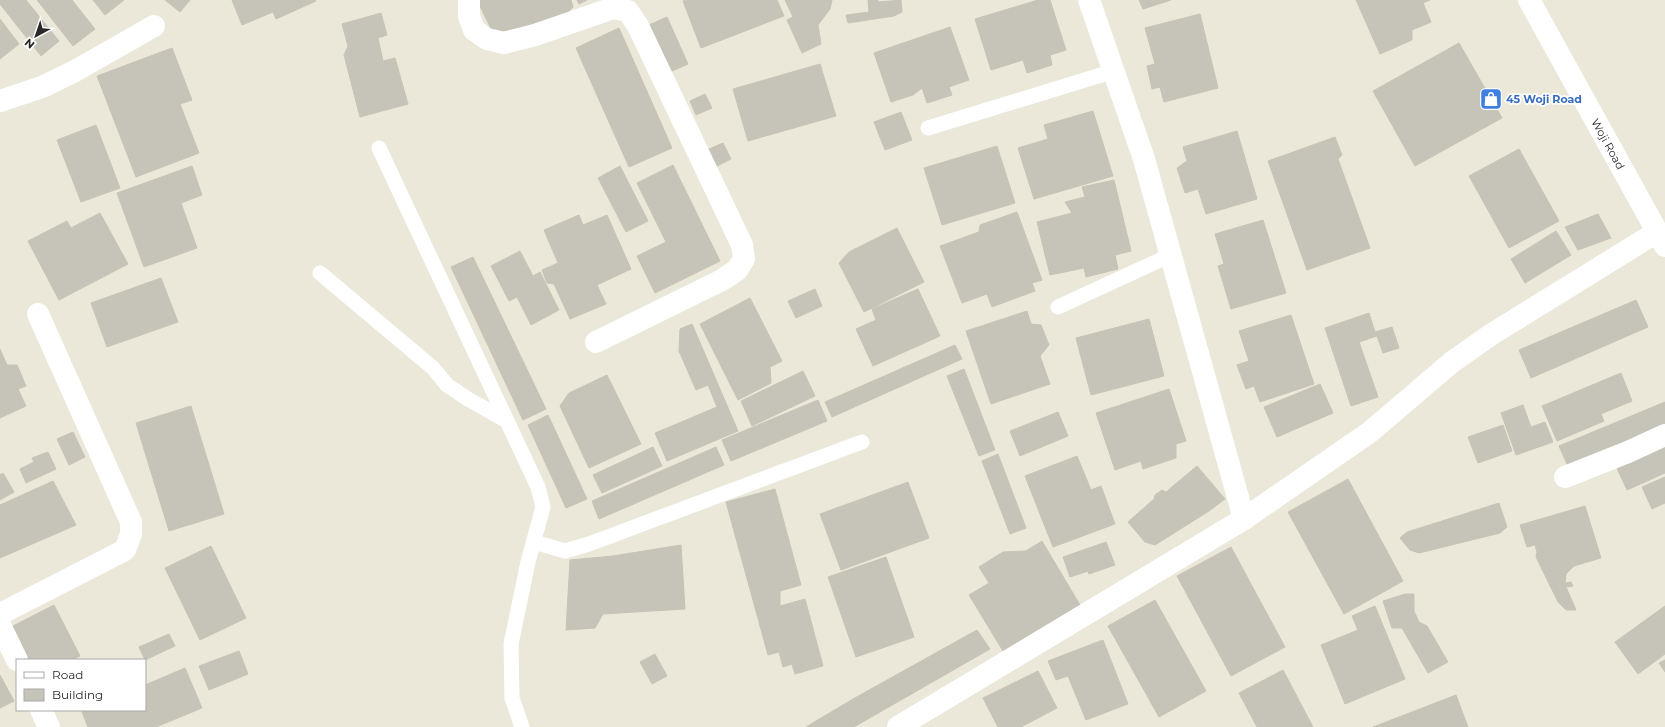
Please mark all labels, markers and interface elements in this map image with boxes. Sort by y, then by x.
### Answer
north arrow [16,16,56,56]
text: N [22,35,37,52]
shop icon: 45 Woji Road [1478,86,1504,112]
place label: 45 Woji Road [1506,92,1582,106]
street label: Woji Road [1588,116,1628,172]
legend [16,659,146,711]
text: Road [52,667,83,682]
text: Building [52,687,103,702]

